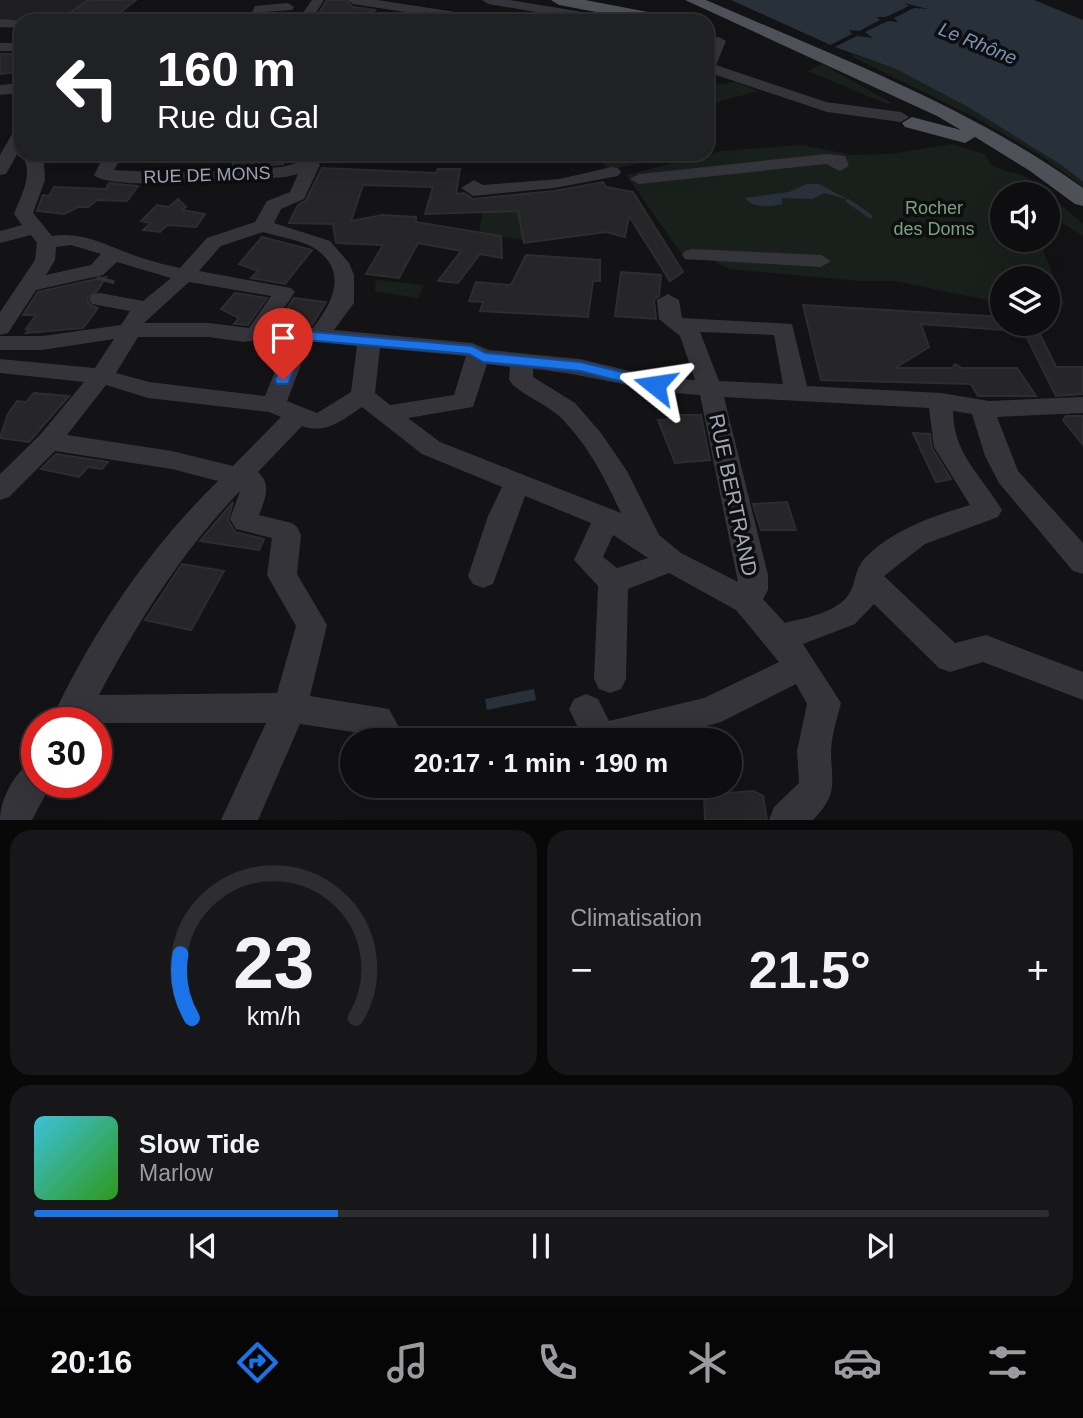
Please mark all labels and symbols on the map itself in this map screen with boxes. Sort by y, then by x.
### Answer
water label: Le Rhône [936,18,1020,69]
street label: RUE DE MONS [143,163,271,187]
park label: Rocher des Doms [893,198,975,239]
pin [253,308,313,380]
position arrow [618,348,692,422]
street label: RUE BERTRAND [705,412,762,578]
speed limit sign: 30 [21,707,112,798]

